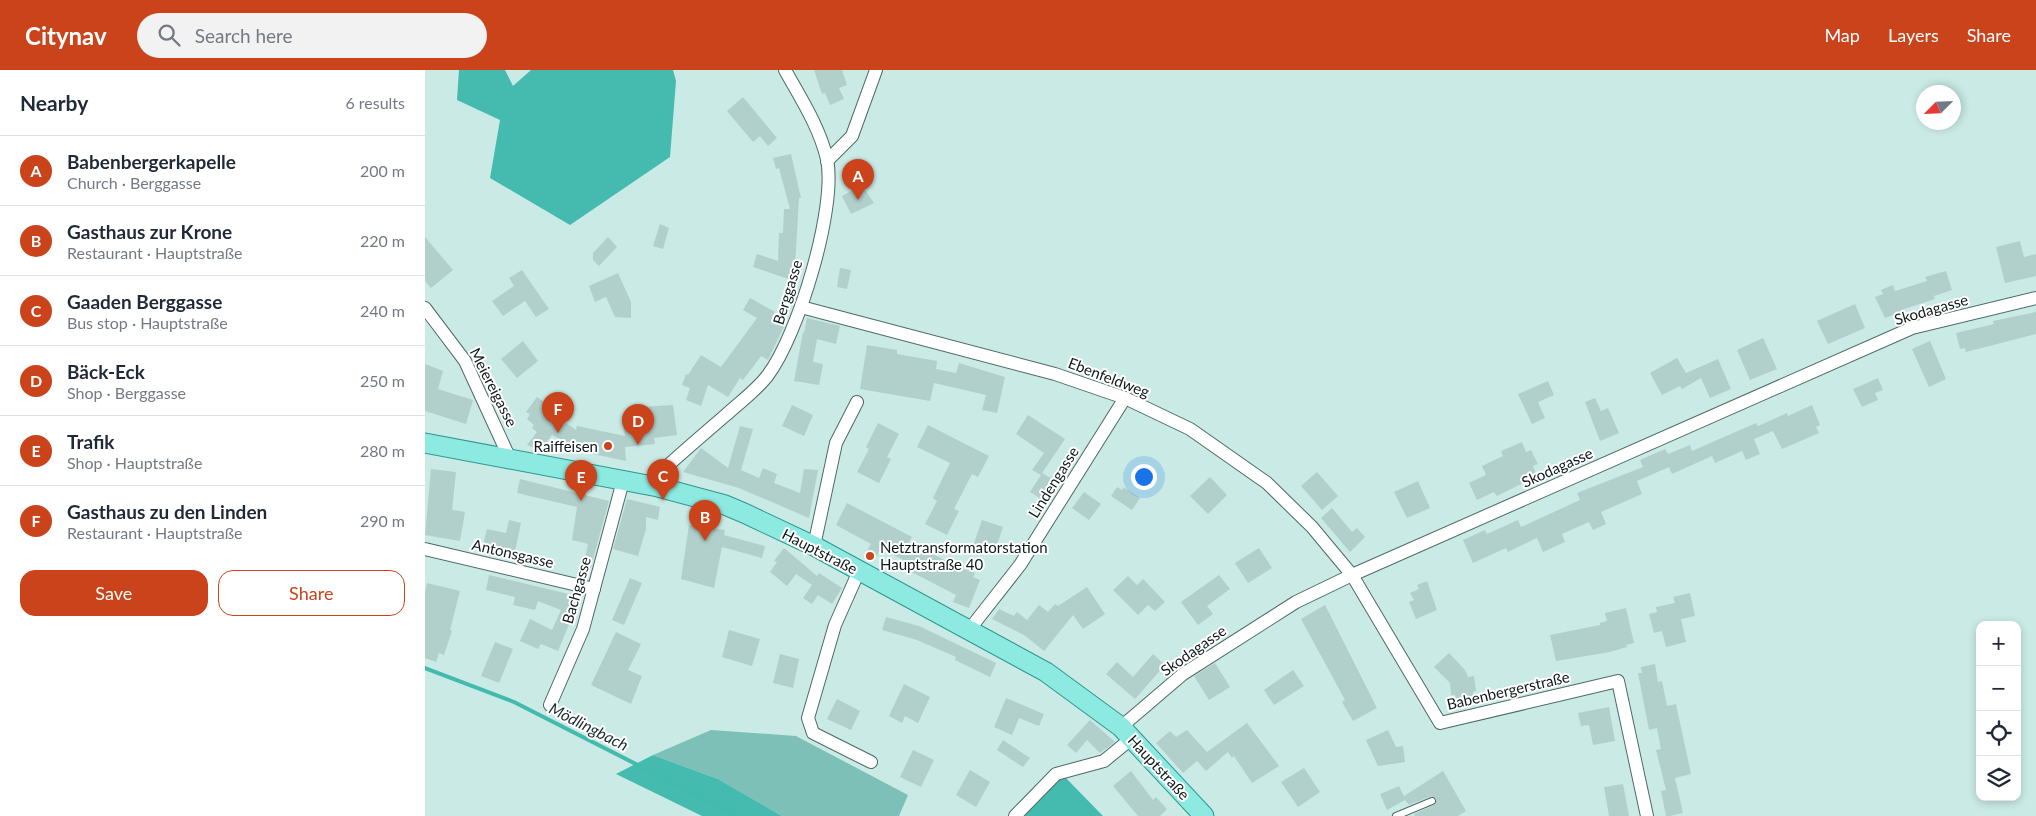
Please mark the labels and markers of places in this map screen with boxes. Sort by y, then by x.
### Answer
pin: A [842,159,874,200]
pin: F [542,392,574,433]
pin: D [622,404,654,445]
place label: Raiffeisen [534,437,598,455]
marker: Raiffeisen [602,440,614,452]
pin: C [647,459,679,500]
pin: E [565,460,597,501]
pin: B [689,500,721,541]
place label: Netztransformatorstation Hauptstraße 40 [880,538,1048,573]
marker: Netztransformatorstation Hauptstraße 40 [864,550,876,562]

